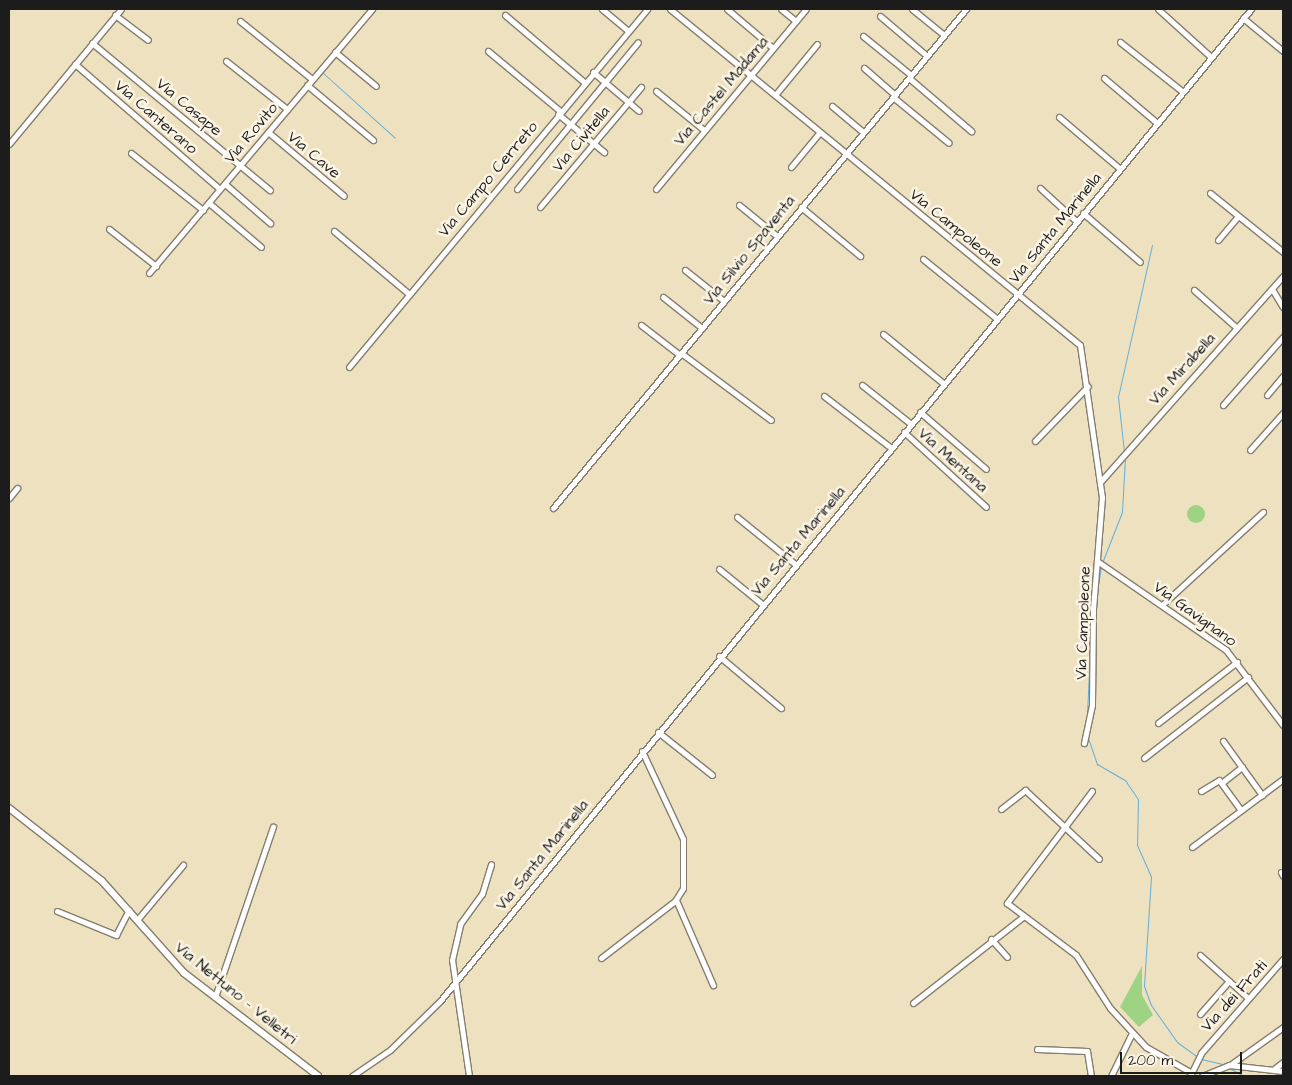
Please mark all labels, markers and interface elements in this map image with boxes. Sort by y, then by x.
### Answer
street label: Via Castel Madama [670,32,772,150]
street label: Via Casape [152,74,226,140]
street label: Via Canterano [111,76,201,158]
street label: Via Rovito [220,99,282,167]
street label: Via Civitella [548,102,614,176]
street label: Via Campo Cerreto [434,117,542,241]
street label: Via Cave [284,127,344,183]
street label: Via Santa Marinella [1004,169,1106,287]
street label: Via Campoleone [906,185,1006,271]
street label: Via Silvio Spaventa [699,191,799,309]
street label: Via Mirabella [1145,329,1219,409]
street label: Via Mentana [914,424,992,496]
street label: Via Santa Marinella [747,482,849,600]
street label: Via Campoleone [1071,566,1095,680]
street label: Via Gavignano [1150,577,1240,651]
street label: Via Santa Marinella [491,796,593,914]
street label: Via Nettuno - Velletri [171,938,301,1048]
street label: Via dei Frati [1197,956,1271,1036]
scale bar [1122,1042,1244,1074]
text: 200 m [1128,1050,1173,1071]

